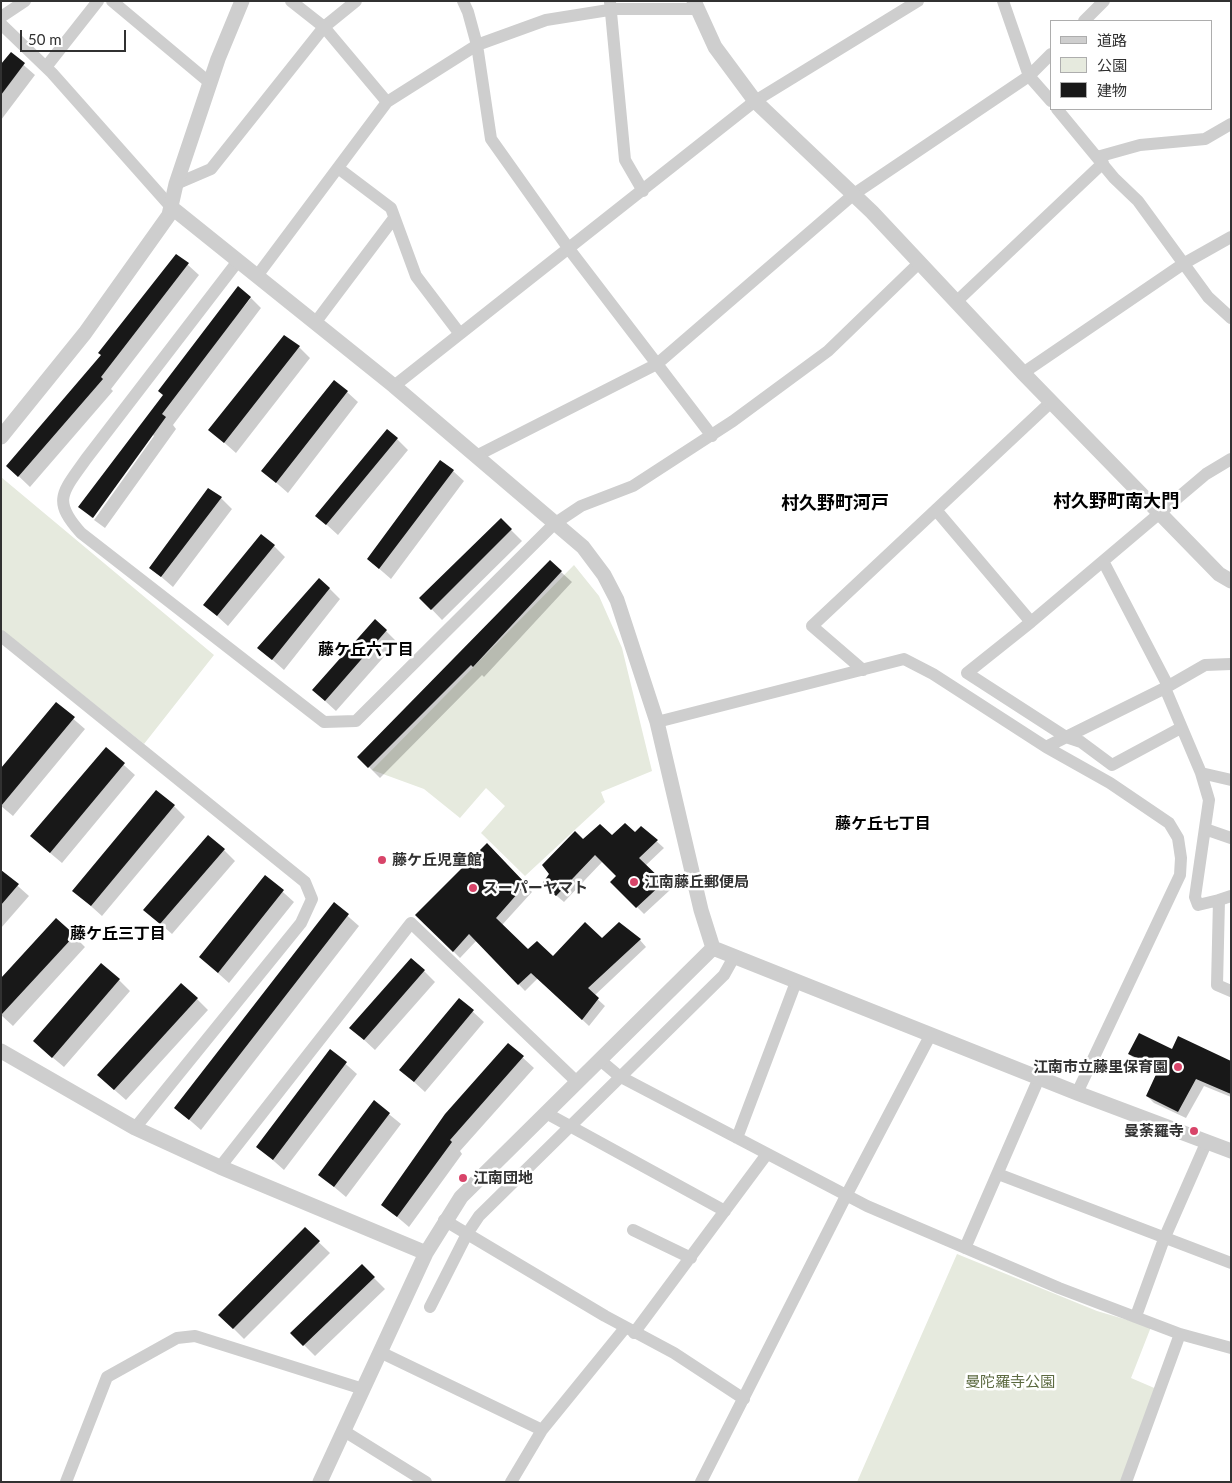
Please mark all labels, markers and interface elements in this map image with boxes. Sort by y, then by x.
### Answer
scale bar [22,20,129,52]
legend [1050,20,1212,110]
text: 50 m [28,30,62,48]
text: 道路 [1097,31,1127,49]
text: 公園 [1097,56,1127,74]
text: 建物 [1097,81,1127,99]
district label: 村久野町南大門 [1053,490,1179,512]
district label: 村久野町河戸 [781,492,889,514]
district label: 藤ケ丘六丁目 [318,640,414,660]
district label: 藤ケ丘七丁目 [835,814,931,834]
place label: 藤ケ丘児童館 [392,851,482,869]
marker: 藤ケ丘児童館 [376,854,388,866]
place label: 江南藤丘郵便局 [644,873,749,891]
marker: 江南藤丘郵便局 [628,876,640,888]
place label: スーパーヤマト [483,879,588,897]
marker: スーパーヤマト [467,882,479,894]
district label: 藤ケ丘三丁目 [70,924,166,944]
place label: 江南市立藤里保育園 [1033,1058,1168,1076]
marker: 江南市立藤里保育園 [1172,1061,1184,1073]
place label: 曼荼羅寺 [1124,1122,1184,1140]
marker: 曼荼羅寺 [1188,1125,1200,1137]
place label: 江南団地 [473,1169,533,1187]
marker: 江南団地 [457,1172,469,1184]
park label: 曼陀羅寺公園 [965,1373,1055,1391]

